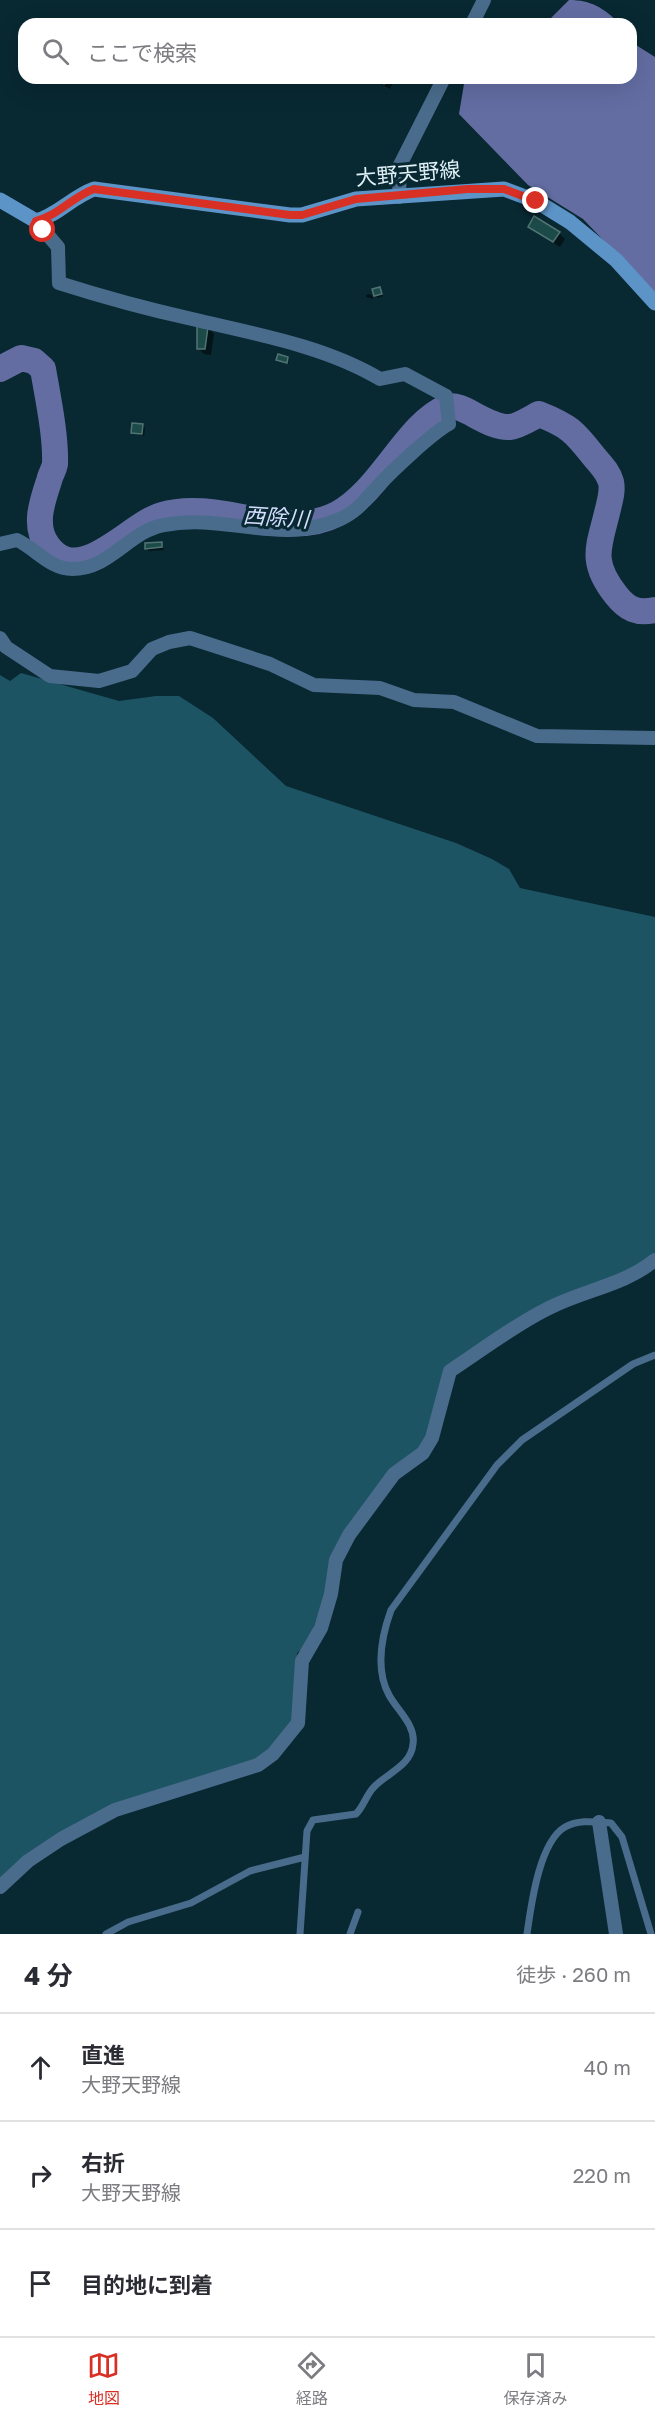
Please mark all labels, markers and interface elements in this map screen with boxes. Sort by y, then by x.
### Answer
search box [18,18,637,84]
icon: search [39,35,72,68]
text: ここで検索 [87,39,197,66]
street label: 大野天野線 [354,155,461,191]
route end [522,187,548,213]
route start [29,216,55,242]
water label: 西除川 [242,501,312,532]
text: 4 分 [24,1960,73,1991]
text: 徒歩 · 260 m [516,1962,631,1986]
text: 直進 [81,2041,125,2068]
icon: ahead [24,2051,57,2084]
text: 40 m [584,2055,631,2079]
text: 大野天野線 [81,2072,181,2096]
text: 右折 [81,2149,125,2176]
icon: right [24,2159,57,2192]
text: 220 m [573,2163,631,2187]
text: 大野天野線 [81,2180,181,2204]
icon: arrive [24,2267,57,2300]
text: 目的地に到着 [81,2271,213,2298]
tab: 地図 [87,2349,120,2409]
tab: 経路 [295,2349,328,2409]
tab: 保存済み [503,2349,567,2409]

